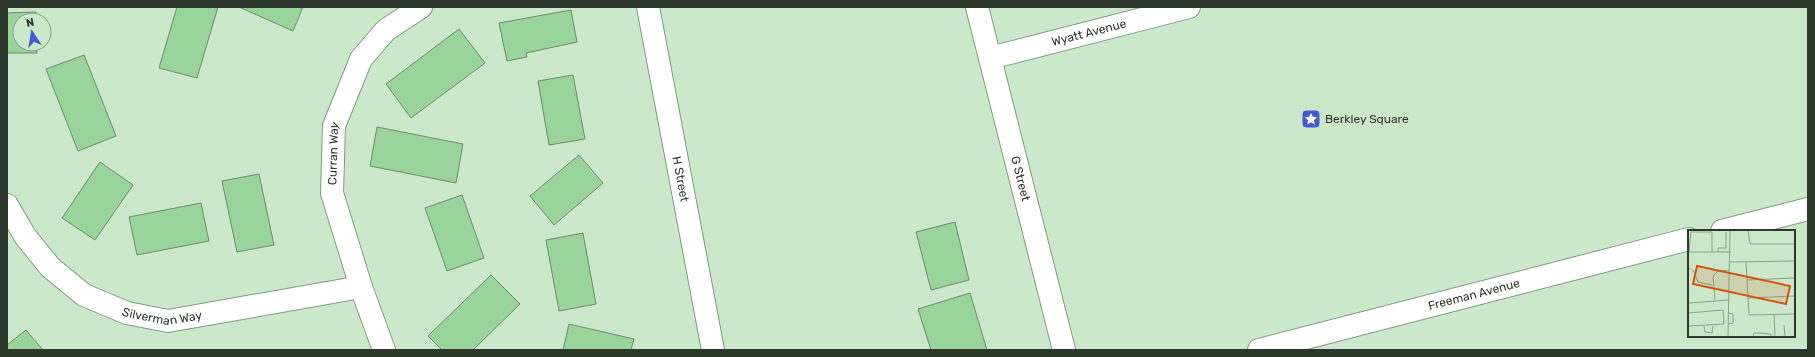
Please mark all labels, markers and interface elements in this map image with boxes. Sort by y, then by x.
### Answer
north arrow [12,12,52,52]
text: N [25,16,35,30]
street label: Wyatt Avenue [1050,16,1128,49]
place icon: Berkley Square [1300,108,1322,130]
place label: Berkley Square [1325,112,1409,126]
street label: Curran Way [325,119,342,185]
street label: H Street [669,155,692,203]
street label: G Street [1008,155,1033,203]
inset map [1688,230,1795,337]
street label: Freeman Avenue [1427,276,1521,313]
street label: Silverman Way [120,305,203,328]

